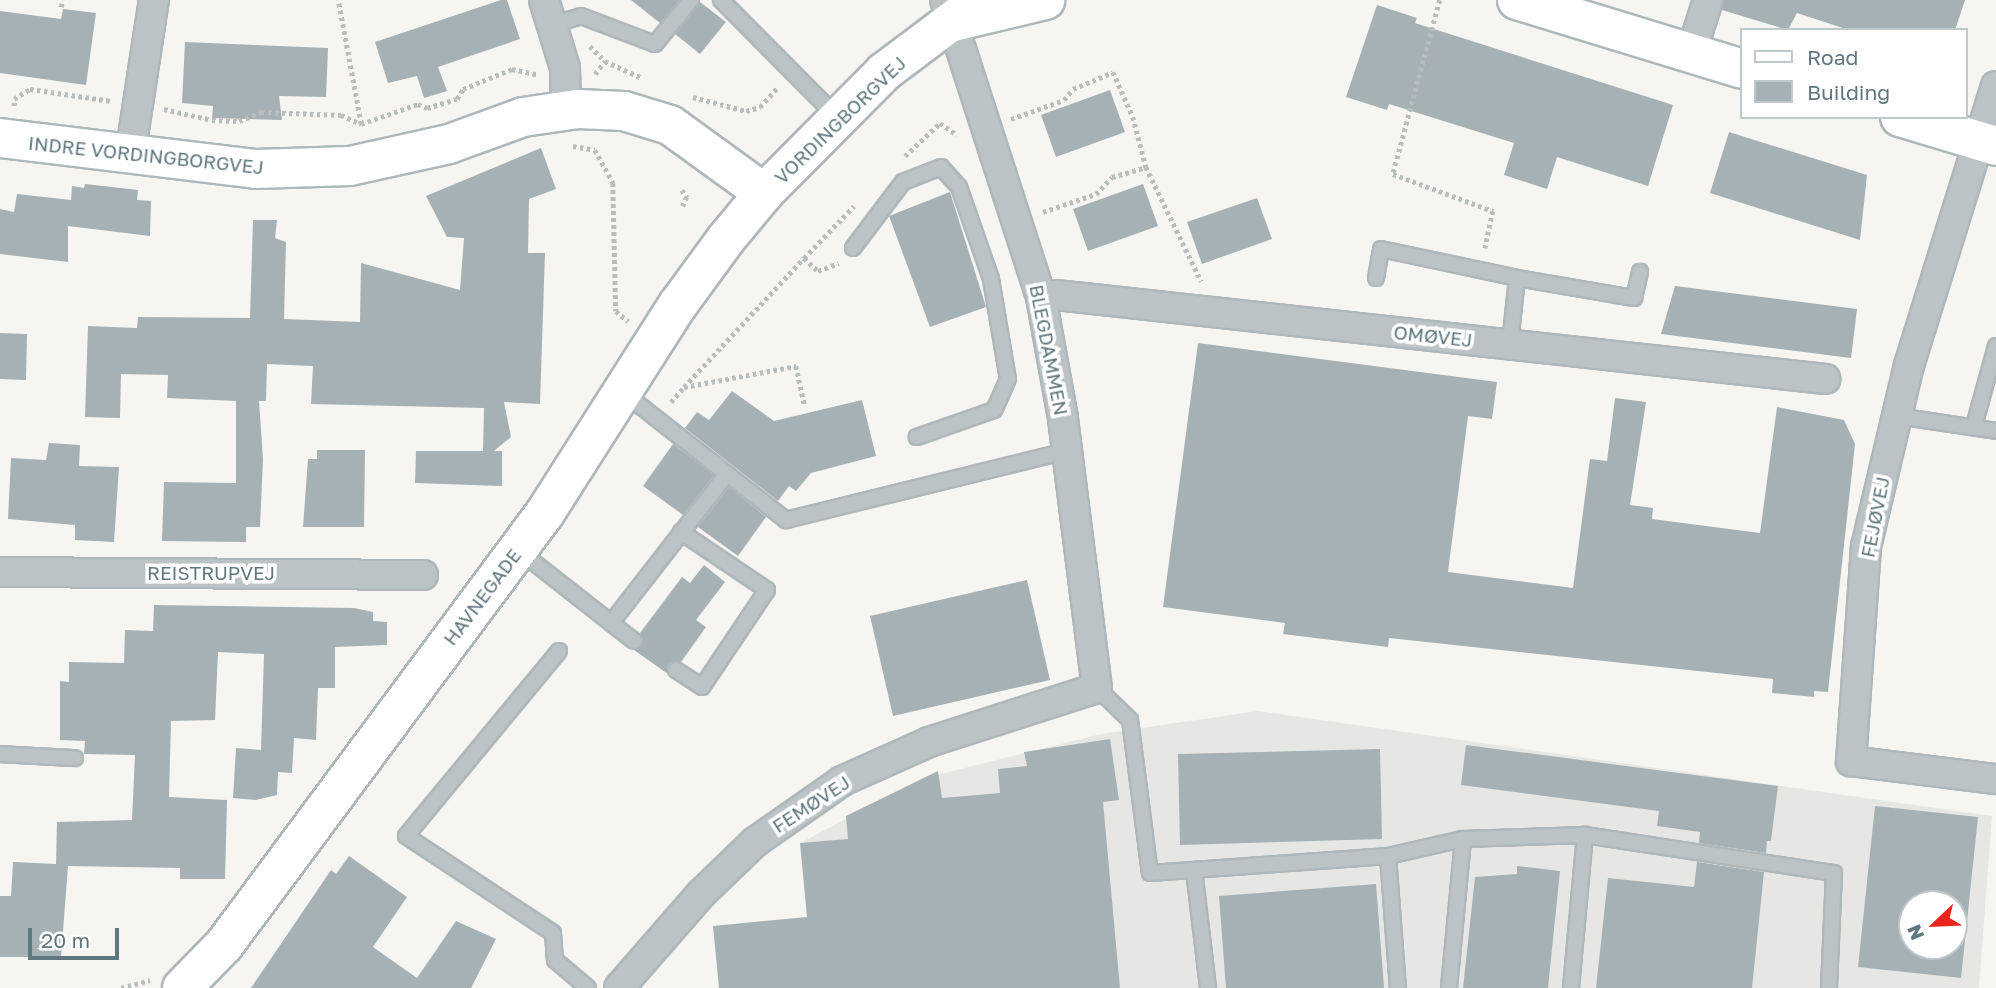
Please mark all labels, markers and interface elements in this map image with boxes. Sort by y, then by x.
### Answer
legend [1741,28,1968,119]
text: Road [1807,44,1858,70]
street label: VORDINGBORGVEJ [770,51,910,189]
text: Building [1807,79,1890,105]
street label: INDRE VORDINGBORGVEJ [27,131,265,179]
street label: BLEGDAMMEN [1025,283,1073,417]
street label: OMØVEJ [1393,321,1473,351]
street label: FEJØVEJ [1856,475,1894,559]
street label: HAVNEGADE [438,544,526,650]
street label: REISTRUPVEJ [147,562,275,584]
street label: FEMØVEJ [768,771,854,837]
north arrow [1898,890,1968,960]
scale bar [32,914,122,958]
text: N [1902,921,1928,944]
text: 20 m [41,927,90,953]

